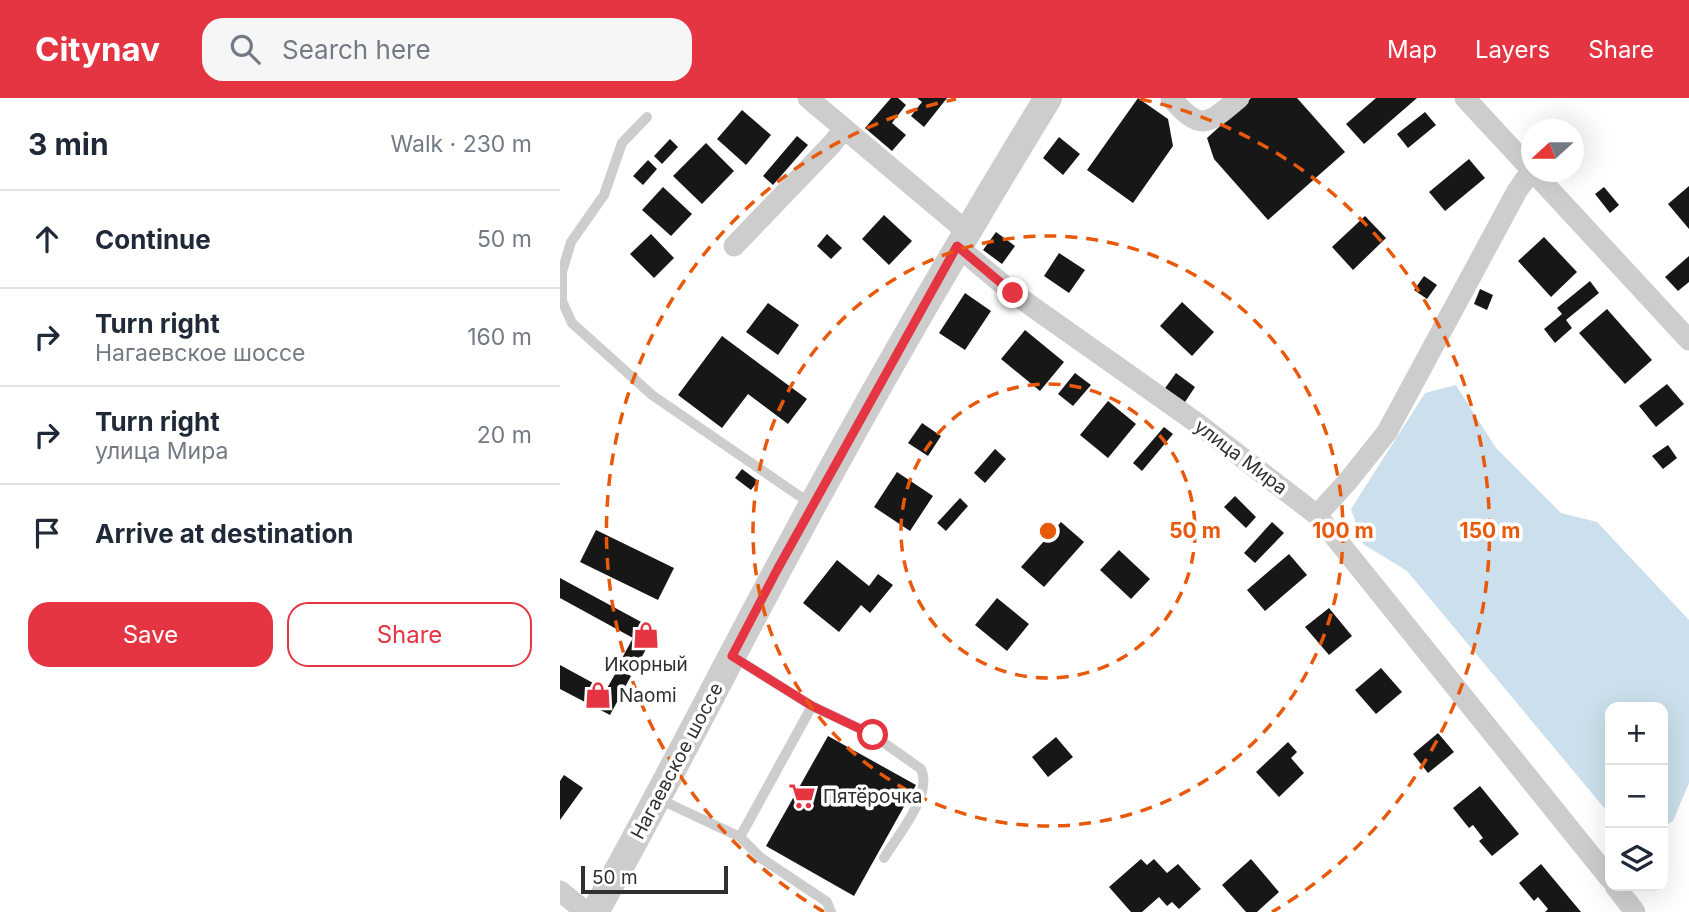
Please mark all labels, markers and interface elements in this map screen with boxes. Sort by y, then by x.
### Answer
search box [202,18,692,81]
text: Citynav [35,29,160,69]
icon: search [226,30,264,68]
text: Search here [282,34,431,65]
text: Map [1387,35,1437,64]
text: Layers [1475,35,1550,64]
text: Share [1588,35,1654,64]
north arrow [1521,119,1584,182]
text: 3 min [28,126,109,162]
text: Walk · 230 m [390,130,532,158]
icon: ahead [28,220,66,258]
text: Continue [95,224,211,255]
text: 50 m [477,225,532,253]
route end [997,277,1028,308]
text: Turn right [95,308,220,339]
icon: right [28,318,66,356]
text: 160 m [467,323,532,351]
text: Нагаевское шоссе [95,339,306,367]
text: Turn right [95,406,220,437]
street label: улица Мира [1190,415,1292,499]
icon: right [28,416,66,454]
text: 20 m [477,421,532,449]
text: улица Мира [95,437,228,465]
icon: arrive [28,514,66,552]
text: Arrive at destination [95,518,354,549]
text: 50 m [1169,518,1221,543]
text: 100 m [1312,518,1374,543]
text: 150 m [1460,518,1520,543]
centre of rings [1036,519,1060,543]
button: Save [28,602,273,667]
button: Share [287,602,532,667]
shop icon: Икорный [631,620,661,650]
place label: Икорный [604,653,688,676]
street label: Нагаевское шоссе [626,679,728,843]
shop icon: Naomi [583,680,613,710]
place label: Naomi [619,684,677,707]
map controls [1605,702,1668,891]
button: + [1605,702,1668,765]
route start [857,719,888,750]
button: − [1605,765,1668,828]
supermarket icon: Пятёрочка [787,781,817,811]
place label: Пятёрочка [823,785,922,808]
button: layers [1605,828,1668,891]
scale bar [581,863,728,895]
text: 50 m [592,866,638,889]

